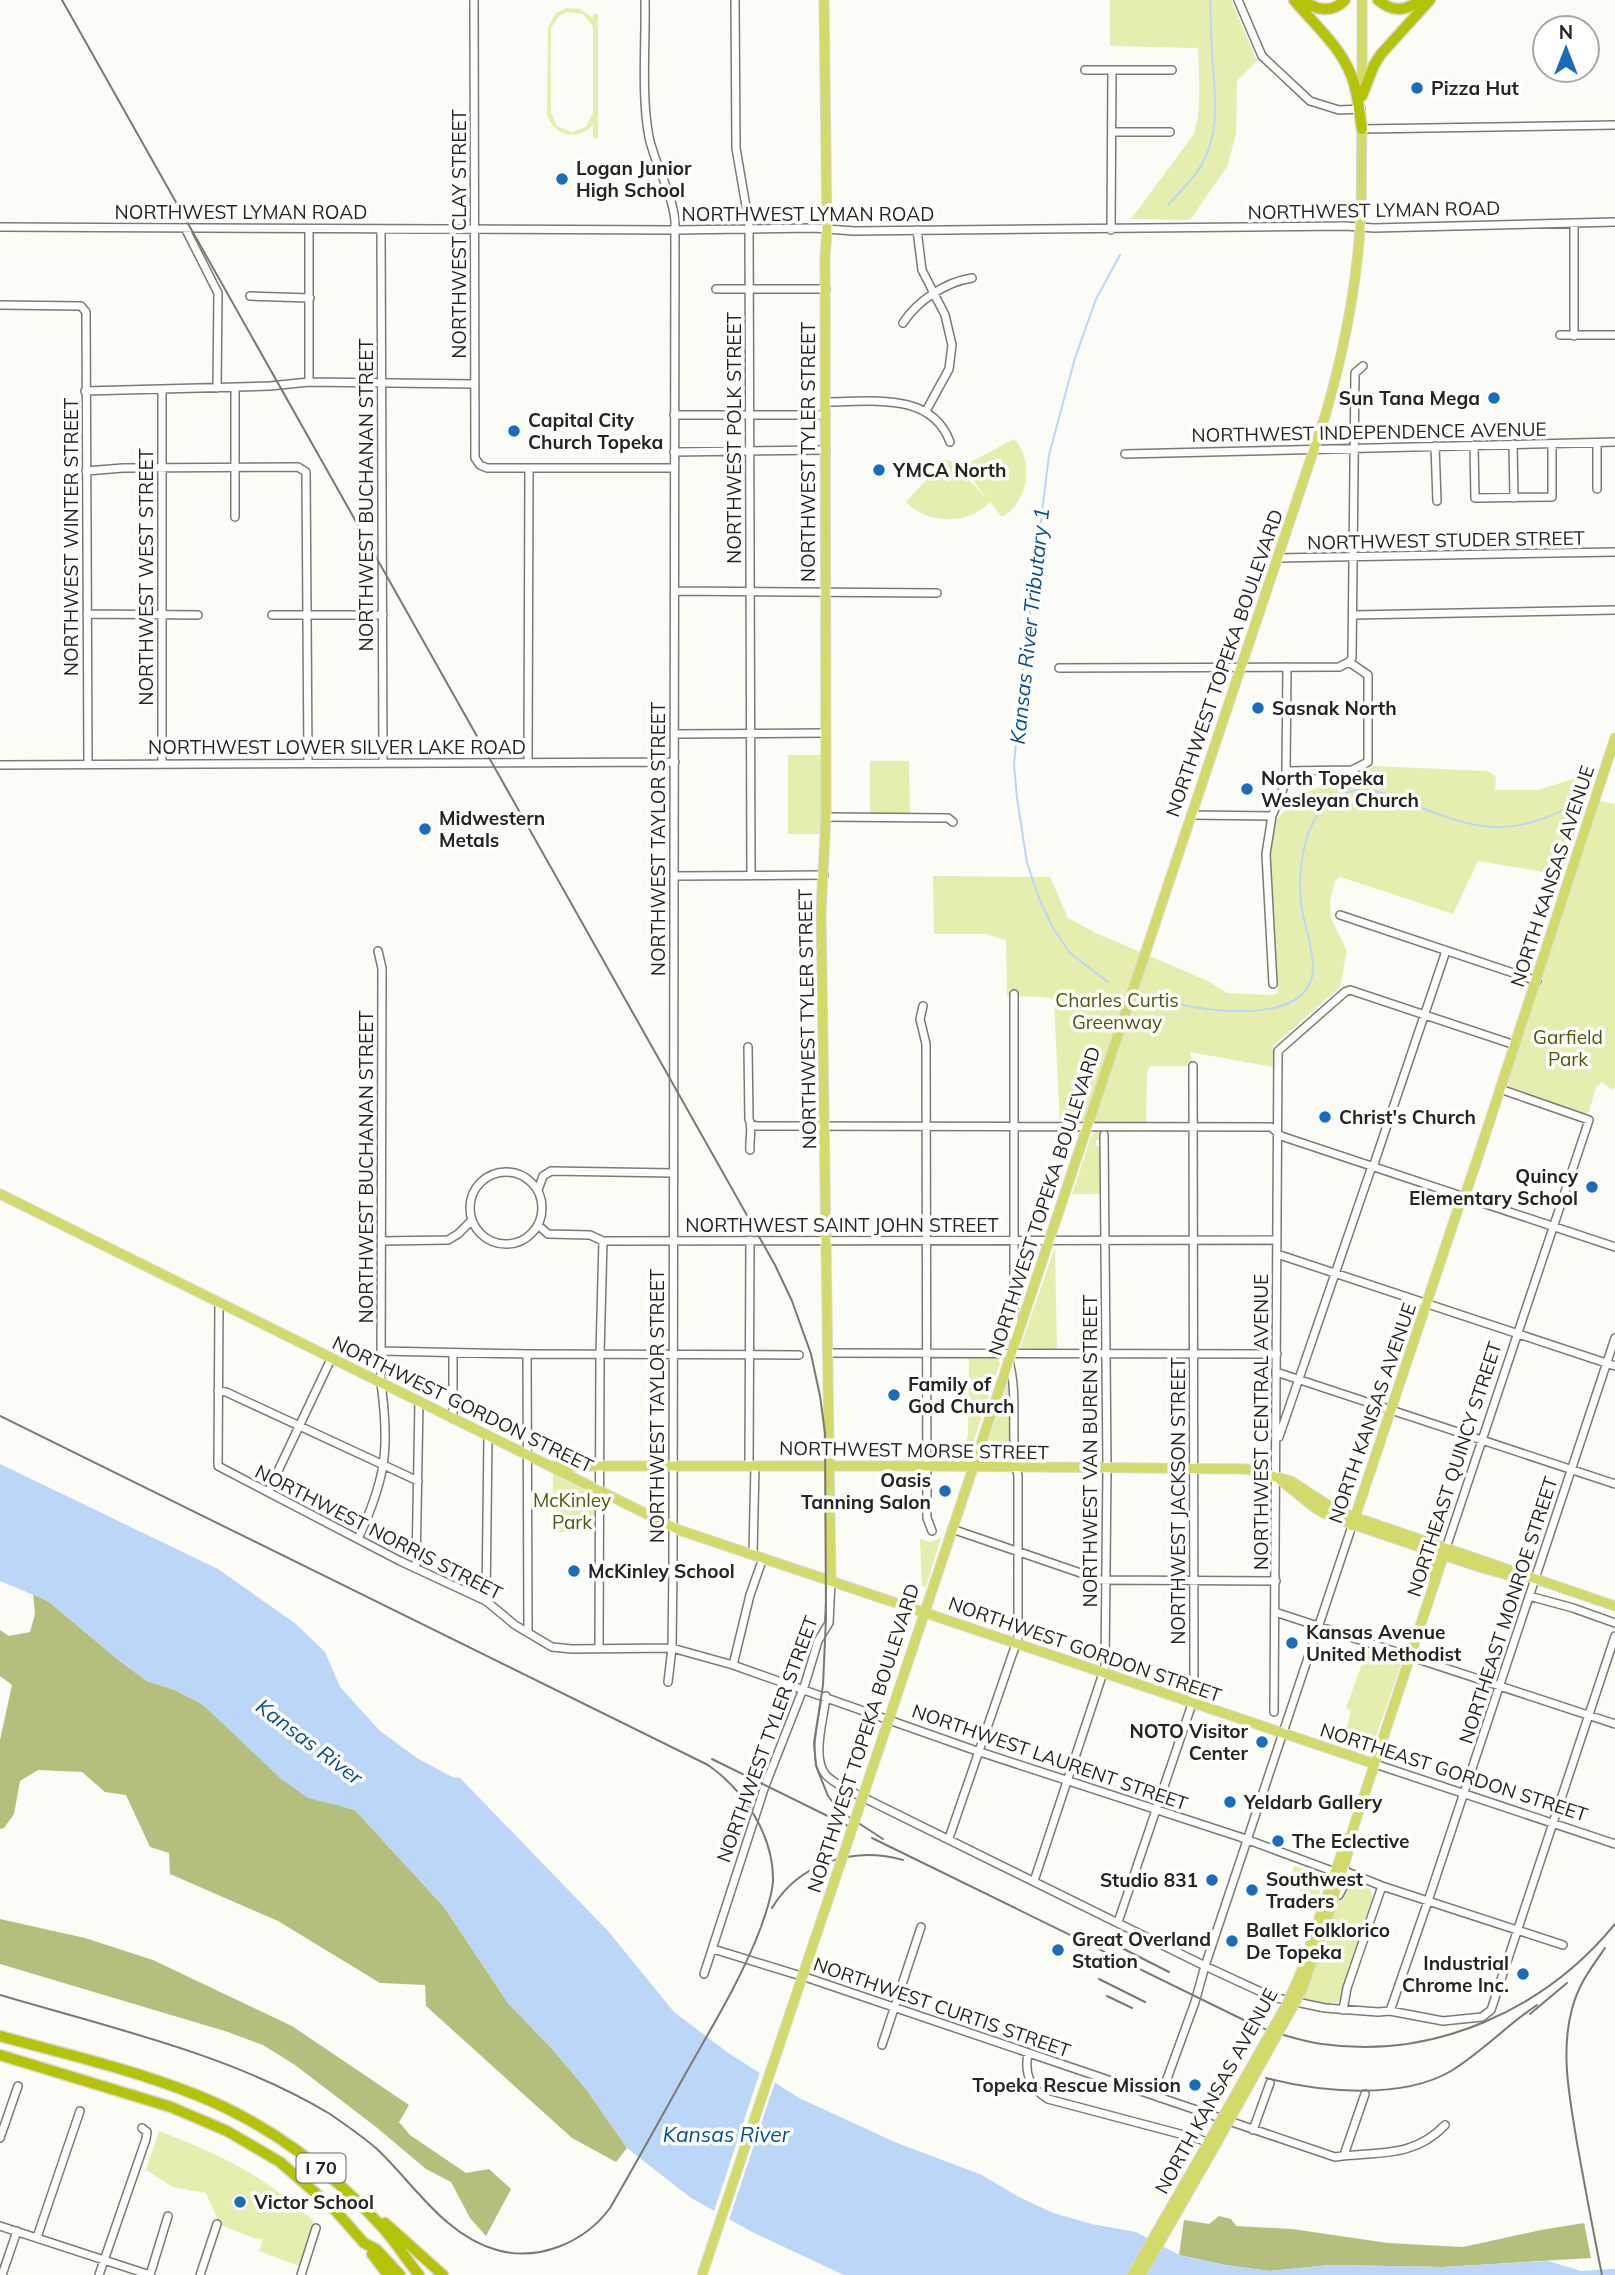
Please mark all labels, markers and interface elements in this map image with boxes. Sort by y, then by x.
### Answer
north arrow [1531,14,1601,84]
text: N [1559,20,1573,44]
place label: Pizza Hut [1431,76,1519,100]
marker: Pizza Hut [1409,80,1425,96]
street label: NORTHWEST CLAY STREET [447,109,471,359]
place label: Logan Junior High School [576,156,692,202]
marker: Logan Junior High School [554,171,570,187]
street label: NORTHWEST LYMAN ROAD [1247,196,1501,224]
street label: NORTHWEST LYMAN ROAD [115,200,367,224]
street label: NORTHWEST LYMAN ROAD [682,202,934,226]
street label: NORTHWEST POLK STREET [722,312,746,564]
street label: NORTHWEST TYLER STREET [796,321,820,582]
street label: NORTHWEST BUCHANAN STREET [354,338,378,652]
place label: Sun Tana Mega [1339,386,1480,410]
marker: Sun Tana Mega [1486,390,1502,406]
street label: NORTHWEST WINTER STREET [59,397,83,676]
place label: Capital City Church Topeka [528,408,663,454]
street label: NORTHWEST INDEPENDENCE AVENUE [1191,417,1547,447]
marker: Capital City Church Topeka [506,423,522,439]
street label: NORTHWEST WEST STREET [134,448,158,706]
place label: YMCA North [892,458,1007,482]
marker: YMCA North [871,462,887,478]
water label: Kansas River Tributary 1 [1004,506,1054,746]
street label: NORTHWEST TOPEKA BOULEVARD [1160,506,1288,820]
street label: NORTHWEST STUDER STREET [1307,526,1586,554]
place label: Sasnak North [1272,696,1397,720]
marker: Sasnak North [1250,700,1266,716]
street label: NORTHWEST TAYLOR STREET [646,701,670,976]
street label: NORTHWEST LOWER SILVER LAKE ROAD [148,735,526,759]
street label: NORTH KANSAS AVENUE [1505,762,1599,990]
place label: North Topeka Wesleyan Church [1261,766,1419,812]
marker: North Topeka Wesleyan Church [1239,781,1255,797]
place label: Midwestern Metals [439,806,545,852]
marker: Midwestern Metals [417,821,433,837]
street label: NORTHWEST TYLER STREET [793,888,821,1149]
park label: Charles Curtis Greenway [1055,988,1179,1034]
street label: NORTHWEST BUCHANAN STREET [354,1010,378,1324]
park label: Garfield Park [1533,1025,1603,1071]
street label: NORTHWEST TOPEKA BOULEVARD [983,1043,1105,1359]
place label: Christ's Church [1339,1105,1476,1129]
marker: Christ's Church [1317,1109,1333,1125]
place label: Quincy Elementary School [1409,1164,1579,1210]
marker: Quincy Elementary School [1584,1179,1600,1195]
street label: NORTHWEST SAINT JOHN STREET [685,1213,999,1237]
street label: NORTHWEST TAYLOR STREET [645,1268,669,1543]
street label: NORTHWEST CENTRAL AVENUE [1249,1274,1273,1570]
street label: NORTHWEST VAN BUREN STREET [1078,1294,1102,1608]
street label: NORTH KANSAS AVENUE [1323,1300,1421,1526]
street label: NORTHWEST GORDON STREET [329,1330,598,1478]
street label: NORTHEAST QUINCY STREET [1401,1338,1507,1600]
street label: NORTHWEST JACKSON STREET [1166,1357,1190,1645]
place label: Family of God Church [908,1372,1014,1418]
marker: Family of God Church [886,1387,902,1403]
street label: NORTHWEST MORSE STREET [779,1436,1050,1464]
street label: NORTHWEST NORRIS STREET [251,1459,507,1605]
place label: Oasis Tanning Salon [801,1468,931,1514]
street label: NORTHEAST MONROE STREET [1453,1473,1563,1746]
marker: Oasis Tanning Salon [937,1483,953,1499]
park label: McKinley Park [533,1488,611,1534]
place label: McKinley School [588,1559,735,1583]
marker: McKinley School [566,1563,582,1579]
street label: NORTHWEST TOPEKA BOULEVARD [802,1580,924,1896]
street label: NORTHWEST GORDON STREET [945,1591,1225,1707]
street label: NORTHWEST TYLER STREET [711,1612,823,1866]
place label: Kansas Avenue United Methodist [1306,1620,1461,1666]
marker: Kansas Avenue United Methodist [1284,1635,1300,1651]
water label: Kansas River [251,1693,369,1791]
street label: NORTHWEST LAURENT STREET [909,1698,1192,1816]
street label: NORTHEAST GORDON STREET [1317,1717,1591,1827]
place label: NOTO Visitor Center [1129,1719,1249,1765]
marker: NOTO Visitor Center [1254,1734,1270,1750]
place label: Yeldarb Gallery [1243,1790,1383,1814]
marker: Yeldarb Gallery [1222,1794,1238,1810]
place label: The Eclective [1292,1829,1409,1853]
marker: The Eclective [1270,1833,1286,1849]
place label: Southwest Traders [1266,1867,1363,1913]
place label: Studio 831 [1100,1868,1198,1892]
marker: Studio 831 [1204,1872,1220,1888]
marker: Southwest Traders [1244,1882,1260,1898]
place label: Ballet Folklorico De Topeka [1246,1918,1390,1964]
place label: Great Overland Station [1072,1927,1211,1973]
marker: Ballet Folklorico De Topeka [1224,1933,1240,1949]
marker: Great Overland Station [1050,1942,1066,1958]
place label: Industrial Chrome Inc. [1402,1951,1509,1997]
street label: NORTHWEST CURTIS STREET [810,1952,1074,2063]
marker: Industrial Chrome Inc. [1515,1966,1531,1982]
street label: NORTH KANSAS AVENUE [1149,1984,1283,2198]
place label: Topeka Rescue Mission [972,2073,1181,2097]
marker: Topeka Rescue Mission [1187,2077,1203,2093]
water label: Kansas River [663,2121,791,2147]
road number: I 70 [296,2154,346,2182]
place label: Victor School [253,2190,374,2214]
marker: Victor School [232,2194,248,2210]

